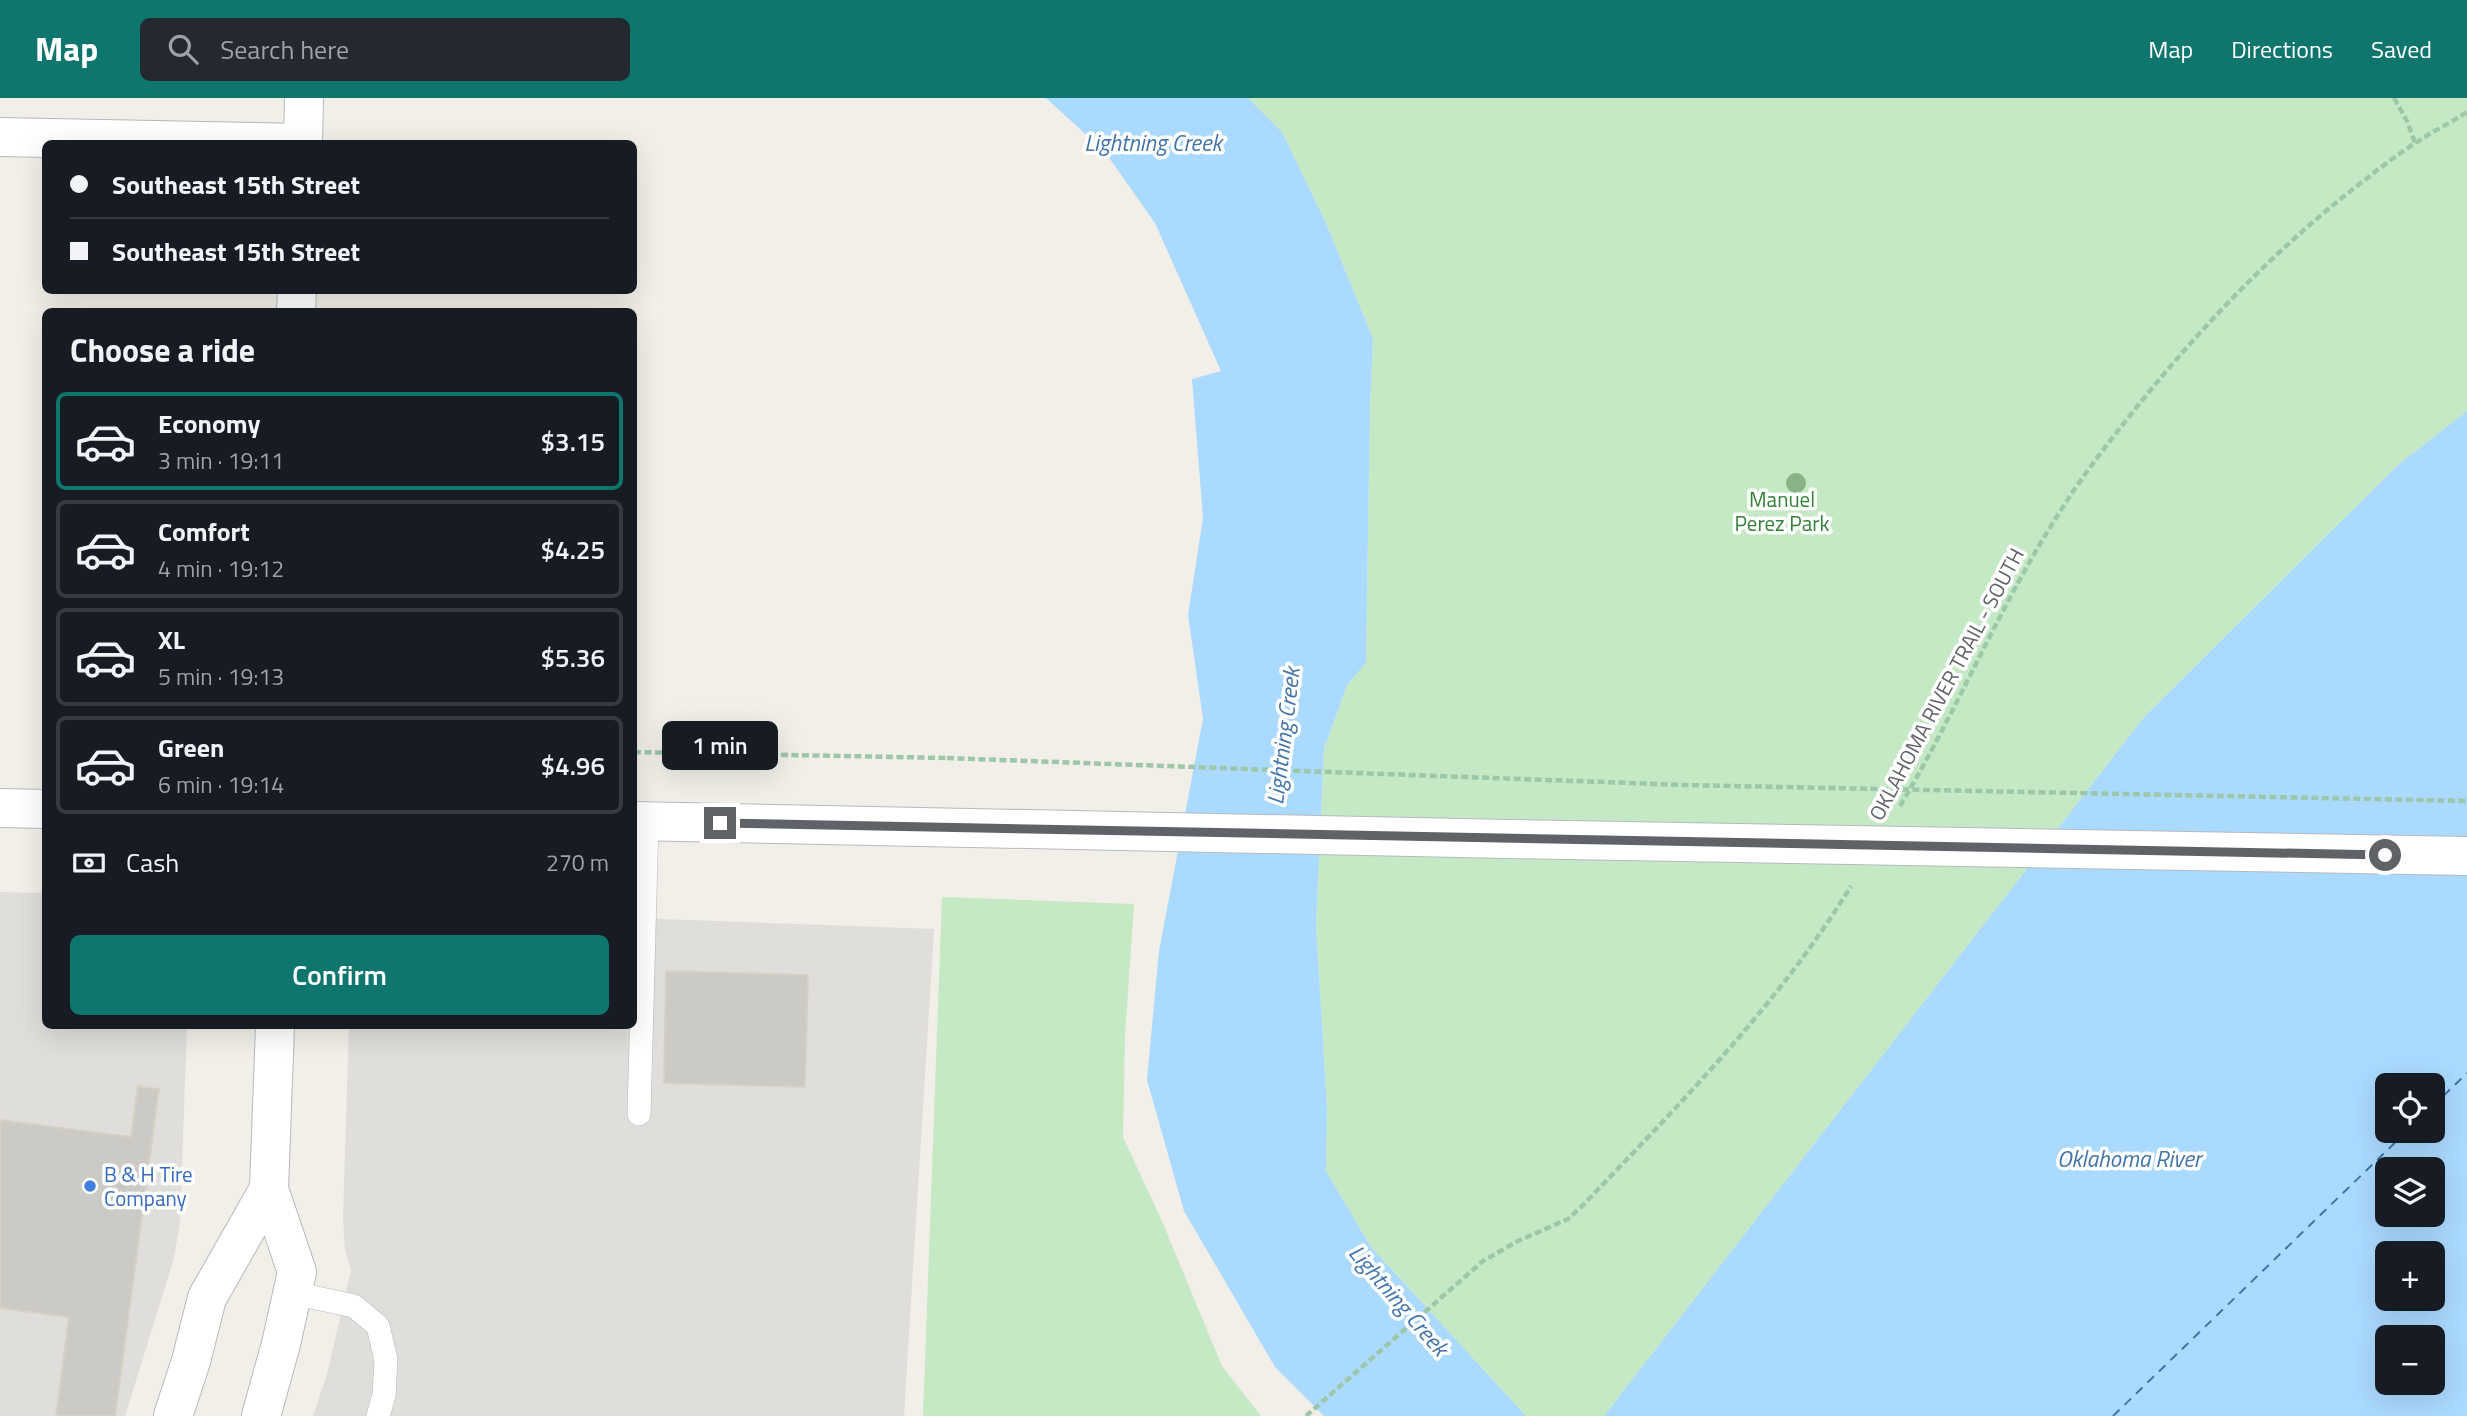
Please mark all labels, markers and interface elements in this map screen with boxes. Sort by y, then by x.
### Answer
search box [140,18,630,81]
text: Map [35,24,98,74]
icon: search [164,30,202,68]
text: Search here [220,30,349,69]
text: Map [2148,31,2193,67]
text: Directions [2231,31,2333,67]
text: Saved [2371,31,2432,67]
water label: Lightning Creek [1084,125,1225,160]
text: Southeast 15th Street [112,165,360,204]
text: Southeast 15th Street [112,232,360,271]
text: Choose a ride [70,326,255,374]
text: Economy [158,404,260,443]
icon: car [74,410,137,473]
text: $3.15 [541,422,605,461]
text: 3 min · 19:11 [158,443,284,478]
park label: Manuel Perez Park [1734,483,1830,539]
text: Comfort [158,512,250,551]
icon: car [74,518,137,581]
text: $4.25 [541,530,605,569]
street label: OKLAHOMA RIVER TRAIL - SOUTH [1860,542,2032,826]
text: 4 min · 19:12 [158,551,284,586]
text: XL [158,620,185,659]
icon: car [74,626,137,689]
text: $5.36 [541,638,605,677]
text: 5 min · 19:13 [158,659,284,694]
water label: Lightning Creek [1257,663,1309,806]
callout: 1 min [662,722,778,770]
text: Green [158,728,224,767]
text: 1 min [692,728,748,763]
icon: car [74,734,137,797]
text: $4.96 [541,746,605,785]
text: 6 min · 19:14 [158,767,284,802]
route end [704,807,736,839]
route start [2369,839,2401,871]
text: Cash [126,843,179,882]
icon: cash [70,844,108,882]
text: 270 m [546,845,609,880]
button: Confirm [70,935,609,1015]
map controls [2375,1073,2445,1395]
button: locate [2375,1073,2445,1143]
water label: Oklahoma River [2057,1141,2204,1176]
button: layers [2375,1157,2445,1227]
place label: B & H Tire Company [104,1158,193,1214]
marker: B & H Tire Company [82,1178,98,1194]
water label: Lightning Creek [1341,1237,1459,1366]
button: + [2375,1241,2445,1311]
button: − [2375,1325,2445,1395]

